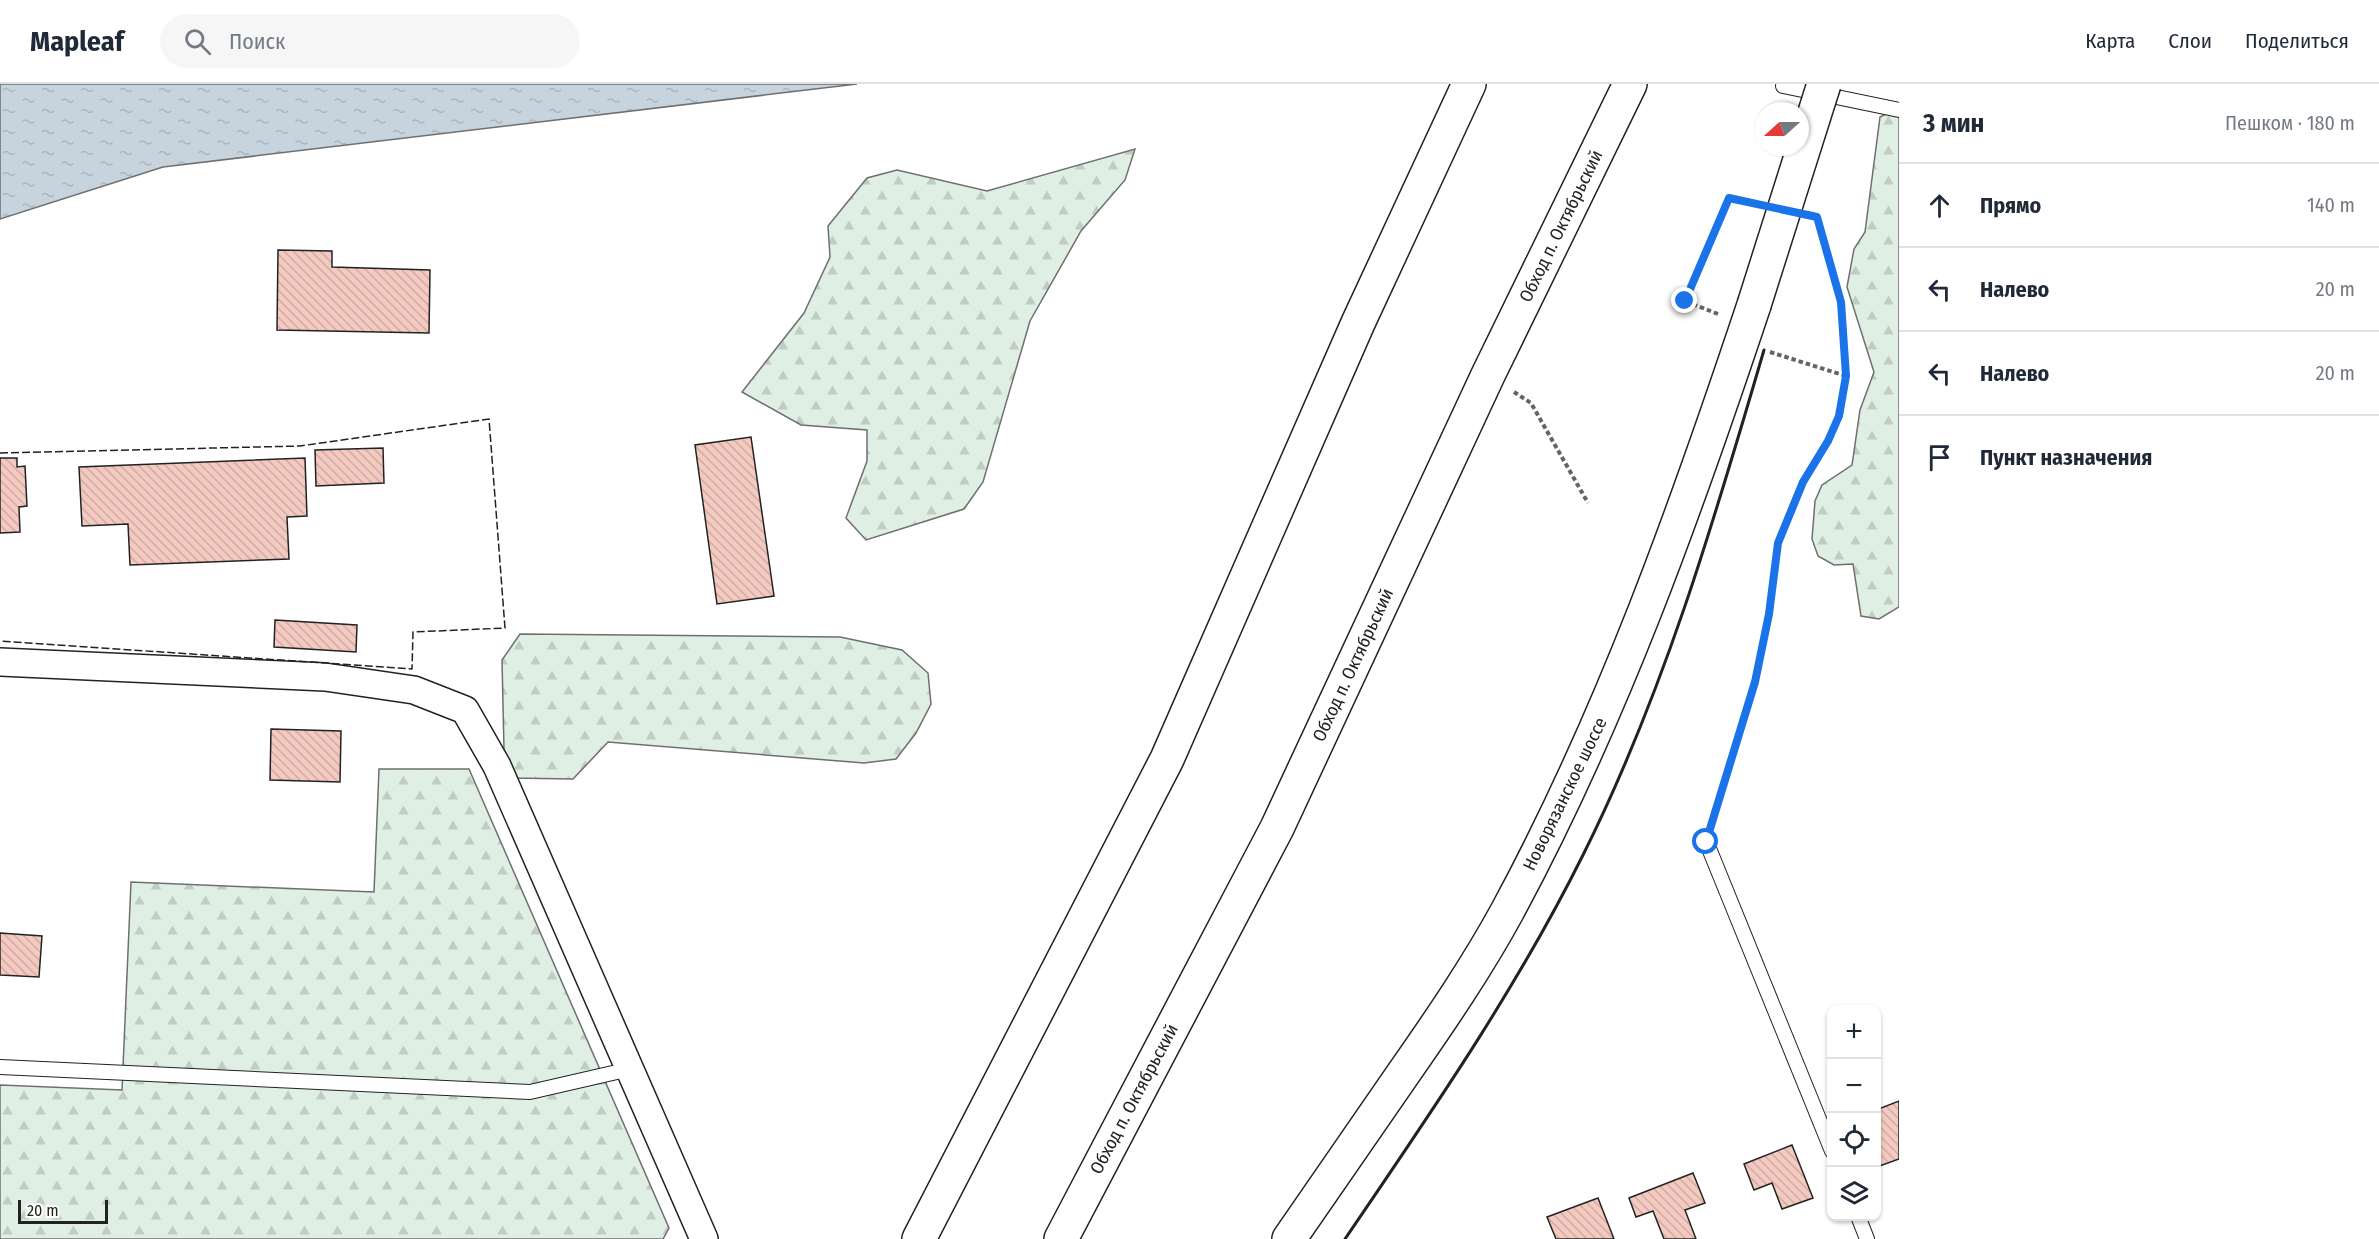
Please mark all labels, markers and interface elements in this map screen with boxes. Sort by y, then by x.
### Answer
search box [160,14,580,68]
text: Mapleaf [30,25,124,58]
icon: search [181,25,214,58]
text: Поиск [229,28,285,55]
text: Карта [2085,28,2135,54]
text: Слои [2168,28,2212,54]
text: Поделиться [2245,28,2349,54]
north arrow [1755,102,1809,156]
text: 3 мин [1923,108,1984,139]
text: Пешком · 180 m [2225,111,2355,135]
street label: Обход п. Октябрьский [1515,146,1607,306]
icon: ahead [1923,189,1956,222]
text: Прямо [1980,192,2041,219]
text: 140 m [2307,193,2355,217]
icon: left [1923,273,1956,306]
text: Налево [1980,276,2049,303]
text: 20 m [2316,277,2355,301]
route end [1671,287,1697,313]
icon: left [1923,357,1956,390]
text: Налево [1980,360,2049,387]
text: 20 m [2316,361,2355,385]
icon: arrive [1923,441,1956,474]
text: Пункт назначения [1980,444,2152,471]
street label: Обход п. Октябрьский [1308,585,1398,745]
street label: Новорязанское шоссе [1518,714,1612,874]
route start [1692,828,1718,854]
map controls [1827,1005,1881,1221]
button: + [1827,1005,1881,1059]
street label: Обход п. Октябрьский [1085,1020,1183,1178]
button: − [1827,1059,1881,1113]
button: locate [1827,1113,1881,1167]
button: layers [1827,1167,1881,1221]
scale bar [18,1197,108,1224]
text: 20 m [27,1201,58,1220]

